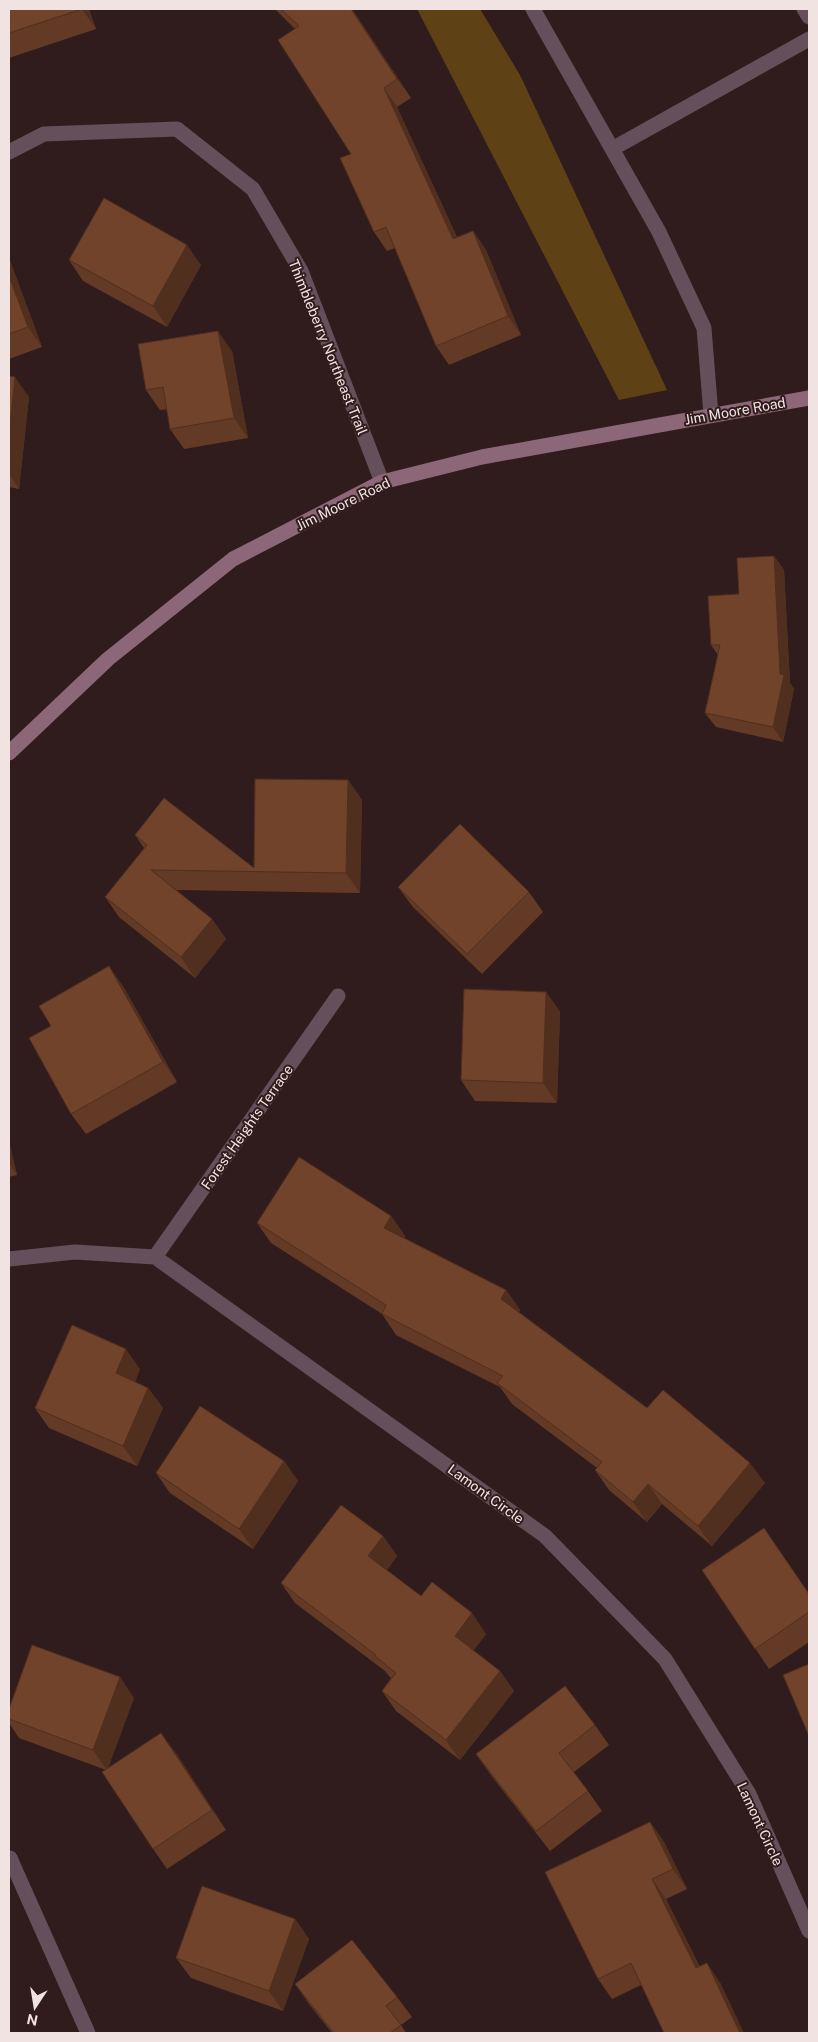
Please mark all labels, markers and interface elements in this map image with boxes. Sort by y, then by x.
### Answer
street label: Thimbleberry Northeast Trail [285,257,371,437]
street label: Jim Moore Road [683,394,787,428]
street label: Jim Moore Road [293,474,393,534]
street label: Forest Heights Terrace [198,1062,296,1192]
street label: Lamont Circle [445,1461,527,1527]
street label: Lamont Circle [734,1780,786,1868]
north arrow [10,1982,60,2032]
text: N [25,2011,39,2029]

